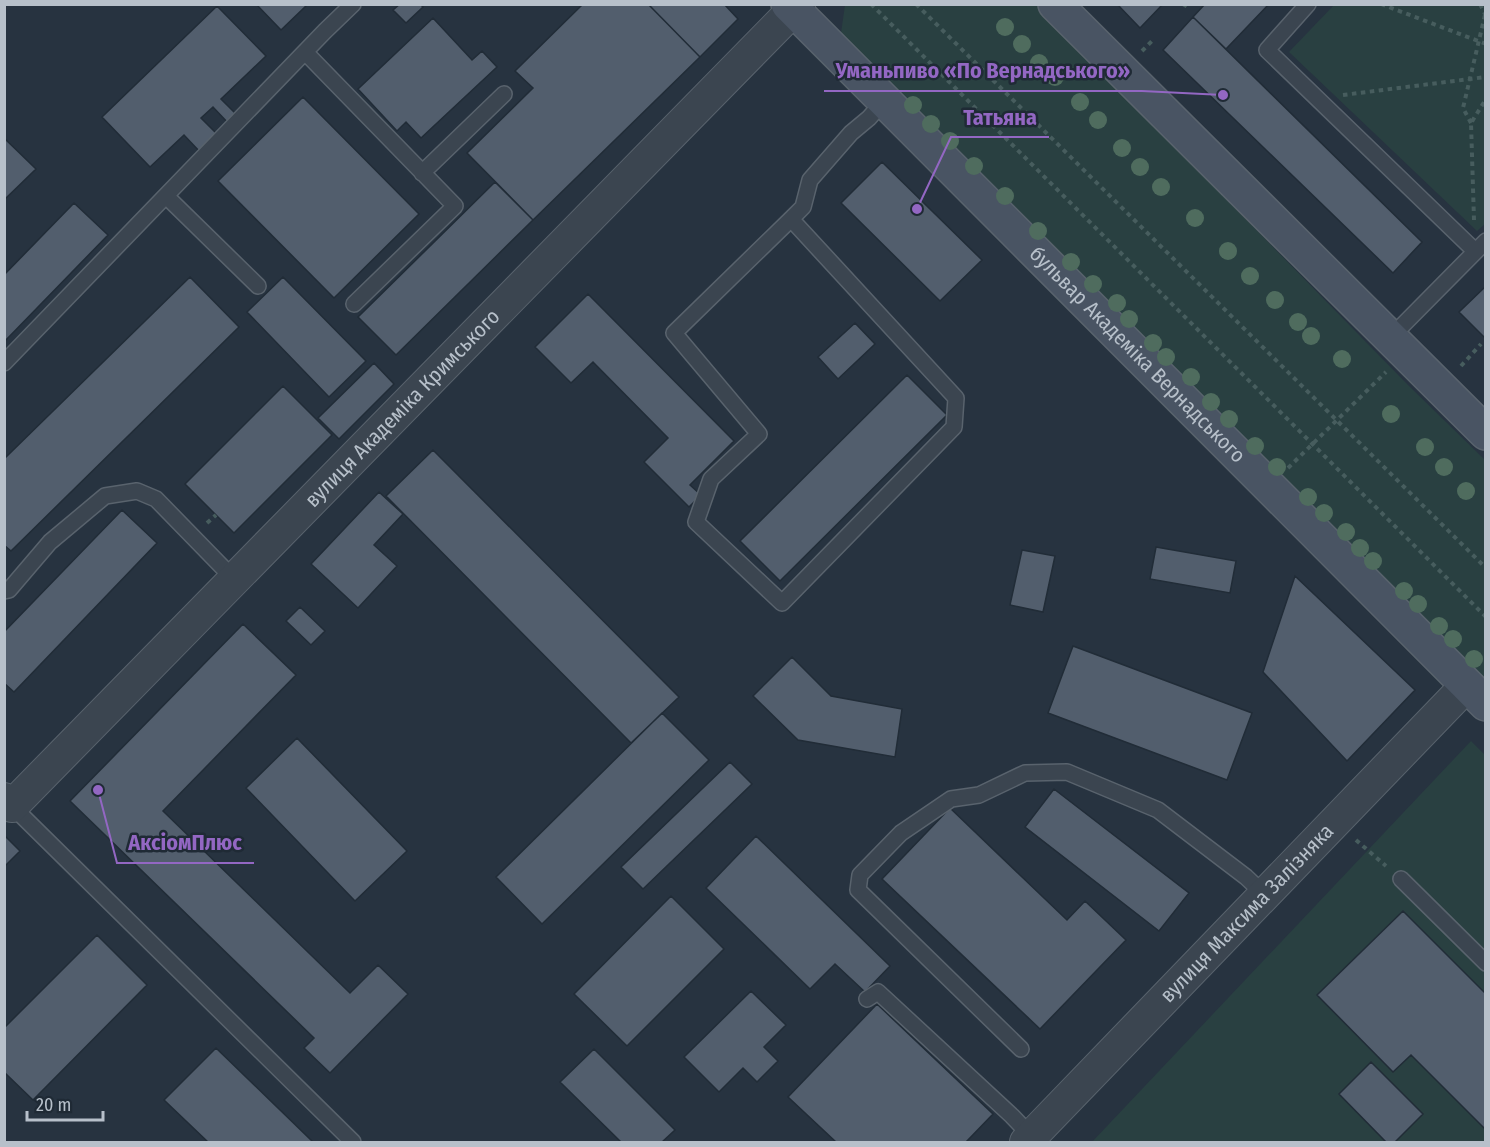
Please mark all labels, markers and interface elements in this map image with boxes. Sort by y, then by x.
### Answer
callout: Уманьпиво «По Вернадського» [824,51,1142,91]
text: Уманьпиво «По Вернадського» [835,57,1130,84]
callout: Татьяна [951,97,1049,137]
text: Татьяна [963,104,1037,131]
street label: бульвар Академіка Вернадського [1024,241,1251,468]
street label: вулиця Академіка Кримського [300,304,505,513]
street label: вулиця Максима Залізняка [1155,818,1339,1008]
callout: АксіомПлюс [117,823,254,863]
text: АксіомПлюс [127,829,242,856]
scale bar [27,1084,104,1122]
text: 20 m [36,1094,71,1116]

